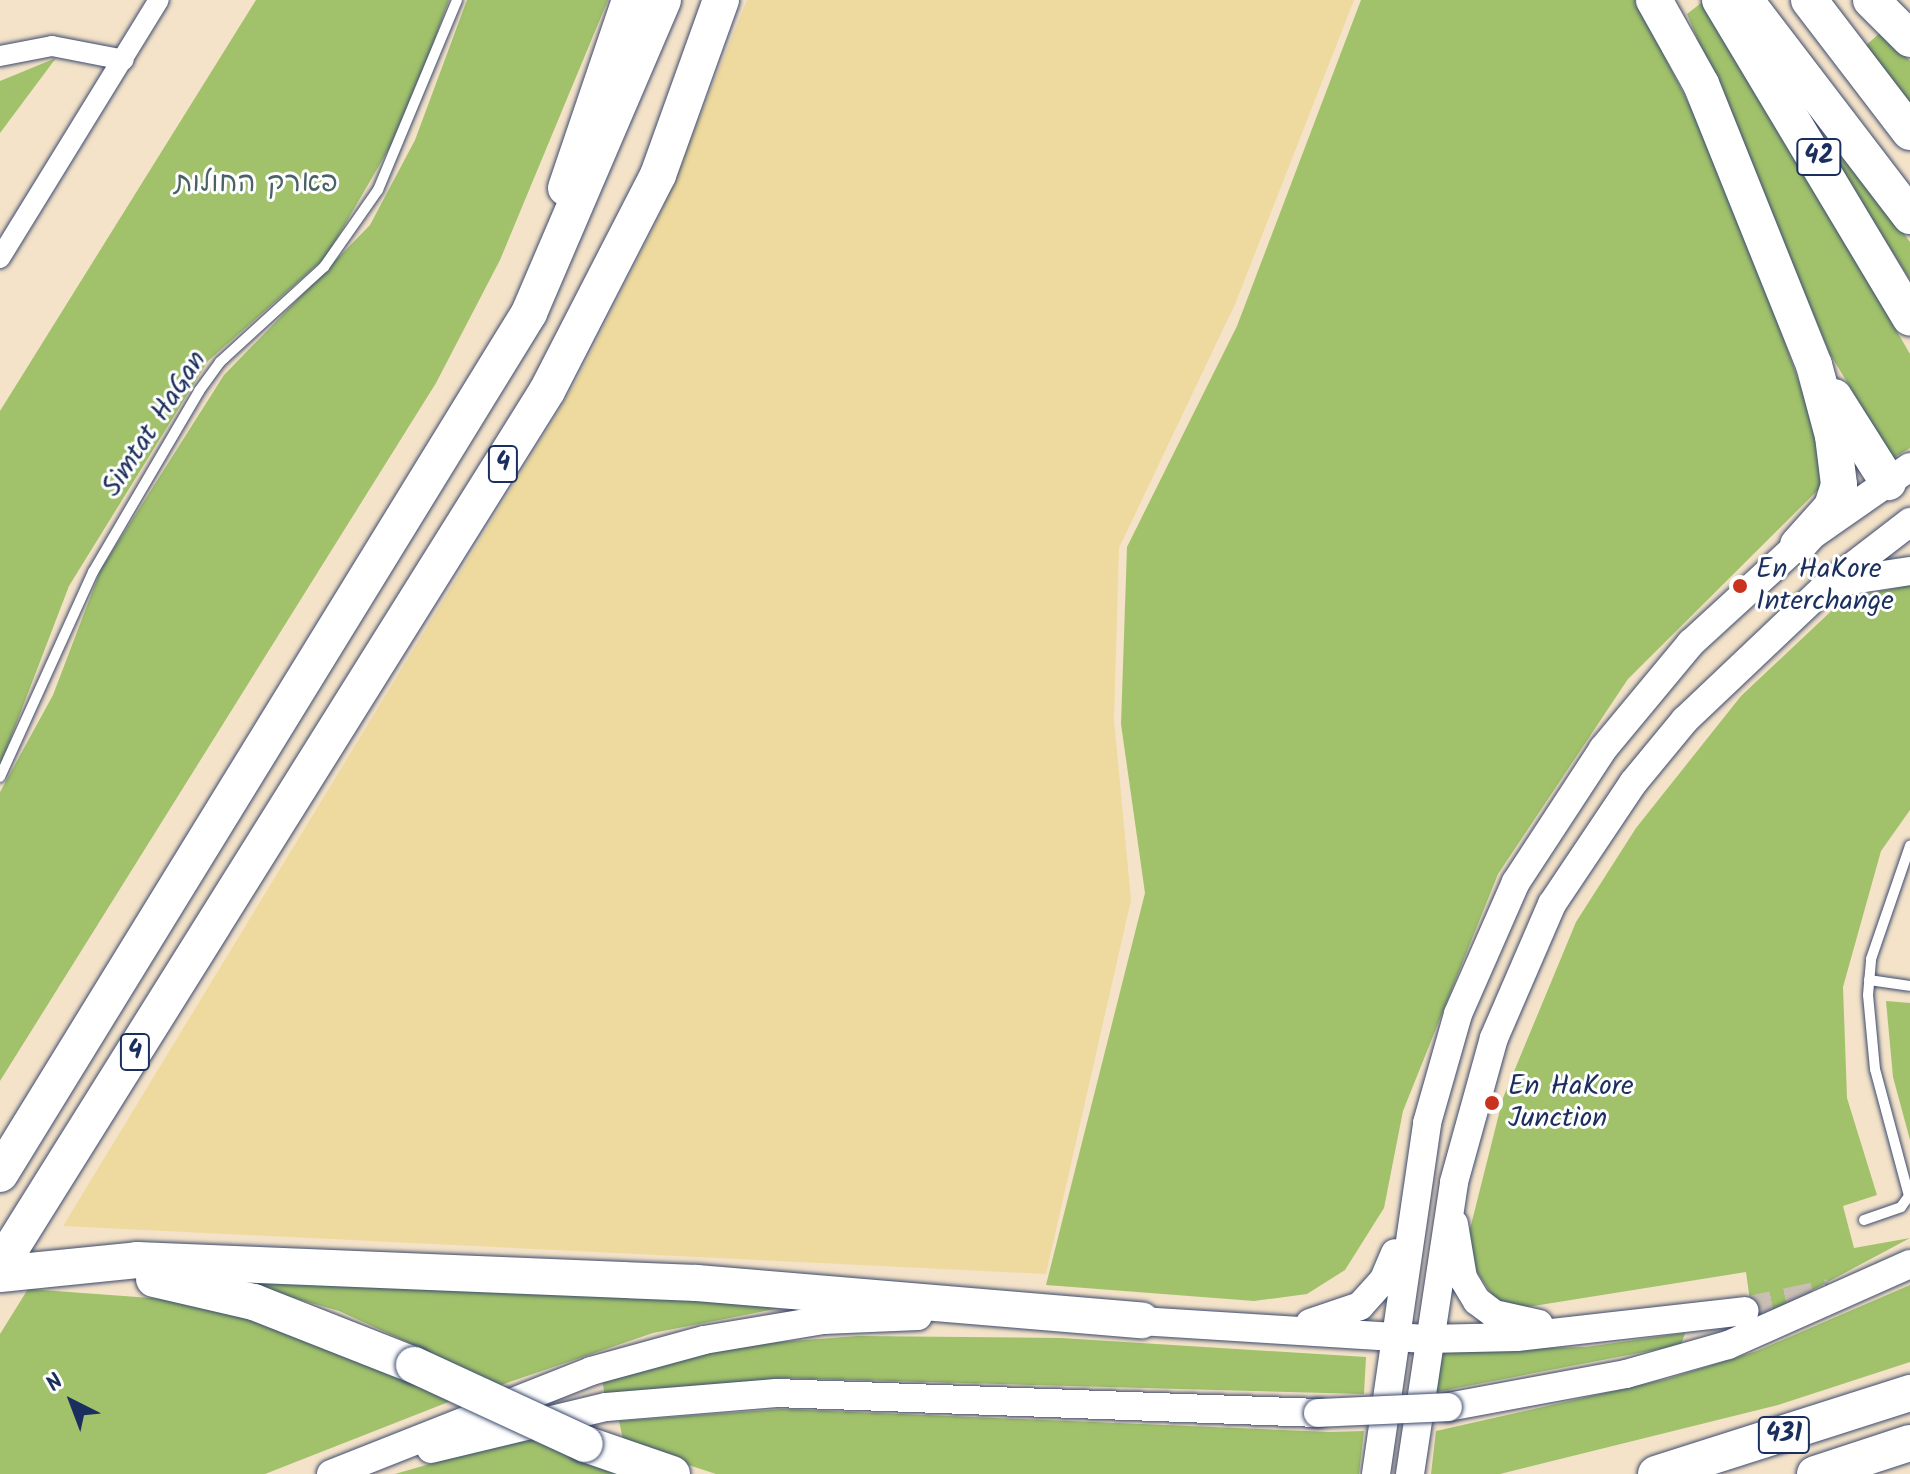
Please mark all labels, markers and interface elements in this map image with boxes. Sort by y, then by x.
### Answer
road number: 42 [1795,135,1843,179]
park label: פארק החולות [174,167,338,201]
street label: Simtat HaGan [95,345,215,503]
road number: 4 [487,442,519,486]
place label: En HaKore Interchange [1756,553,1894,619]
marker: En HaKore Interchange [1731,577,1749,595]
road number: 4 [119,1030,151,1074]
place label: En HaKore Junction [1508,1070,1634,1136]
marker: En HaKore Junction [1483,1094,1501,1112]
north arrow [32,1362,112,1442]
text: N [39,1366,72,1401]
road number: 431 [1756,1413,1812,1457]

